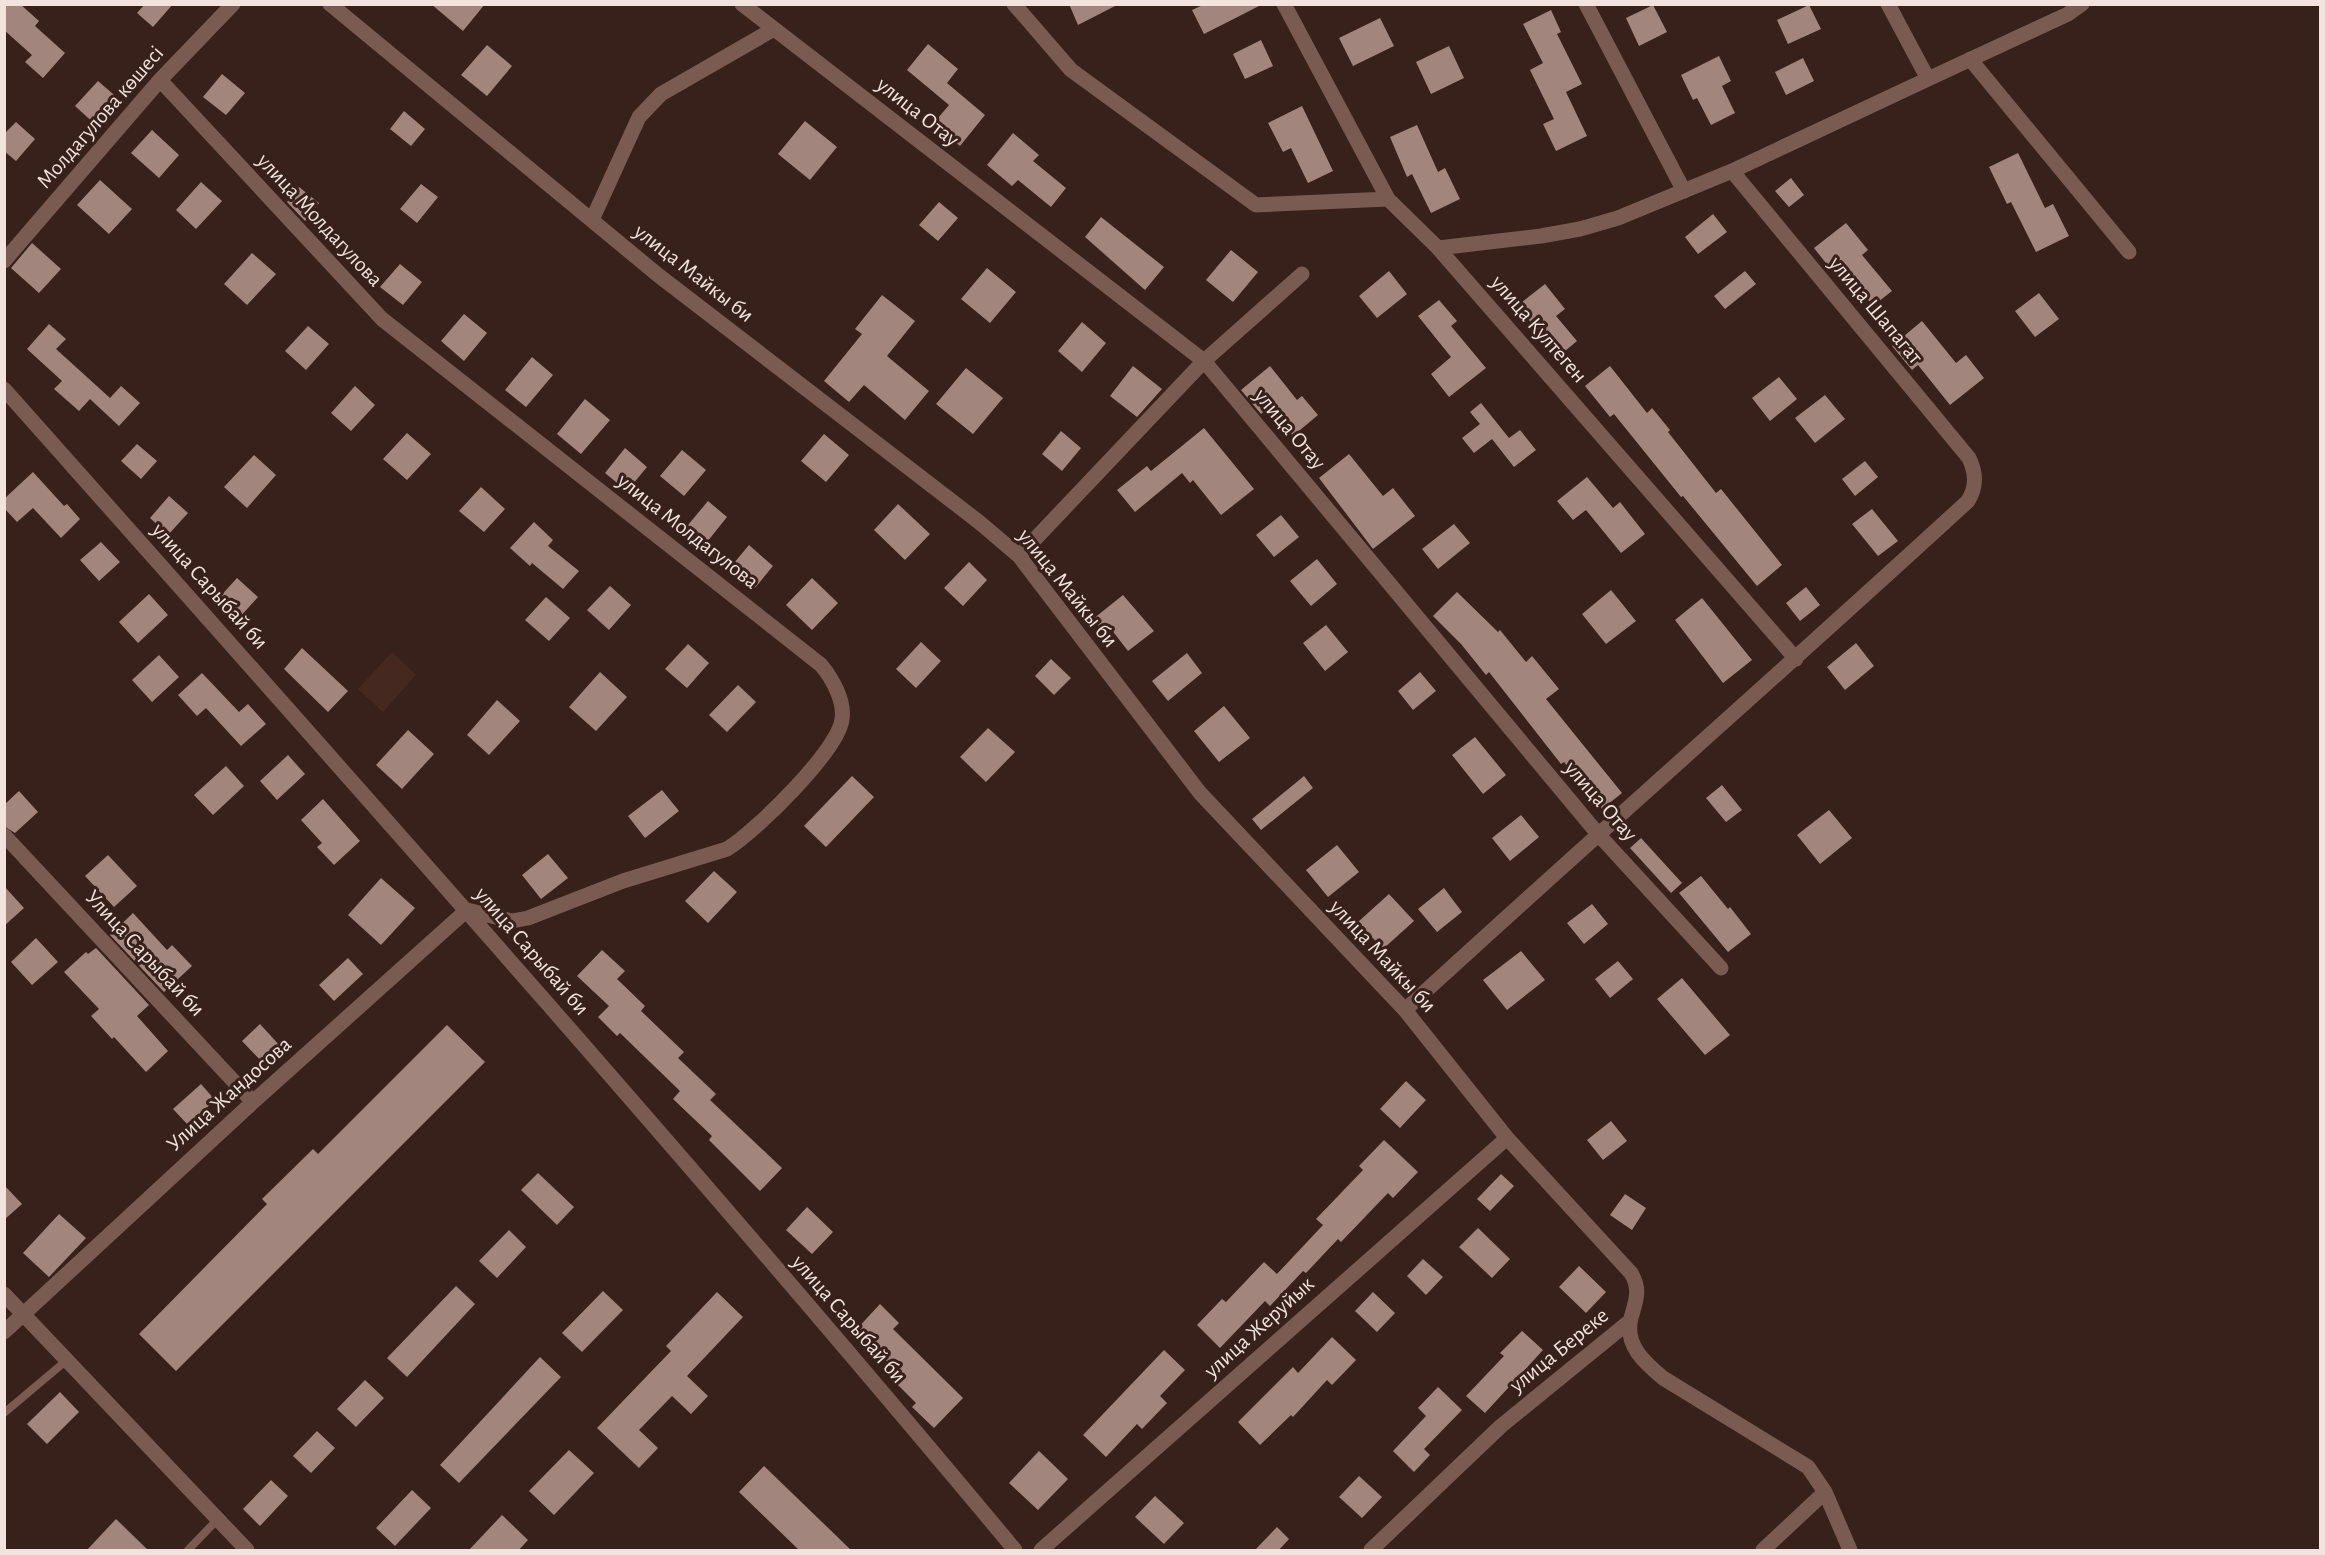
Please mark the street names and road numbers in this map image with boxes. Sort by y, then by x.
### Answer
street label: Молдагулова көшесі [32,42,168,192]
street label: улица Отау [872,73,964,151]
street label: улица Молдагулова [252,149,387,291]
street label: улица Майкы би [629,219,758,326]
street label: улица Шапагат [1824,251,1928,369]
street label: улица Култеген [1486,270,1591,387]
street label: улица Отау [1249,384,1330,474]
street label: улица Молдагулова [612,469,763,593]
street label: улица Сарыбай би [147,518,272,653]
street label: улица Майкы би [1013,524,1122,651]
street label: улица Отау [1560,756,1642,846]
street label: улица Сарыбай би [470,882,593,1019]
street label: Улица Сарыбай би [81,886,209,1020]
street label: улица Майкы би [1325,895,1440,1016]
street label: Улица Жандосова [163,1033,295,1155]
street label: улица Сарыбай би [787,1250,910,1387]
street label: улица Жеруйык [1199,1272,1318,1382]
street label: улица Береке [1505,1304,1612,1397]

